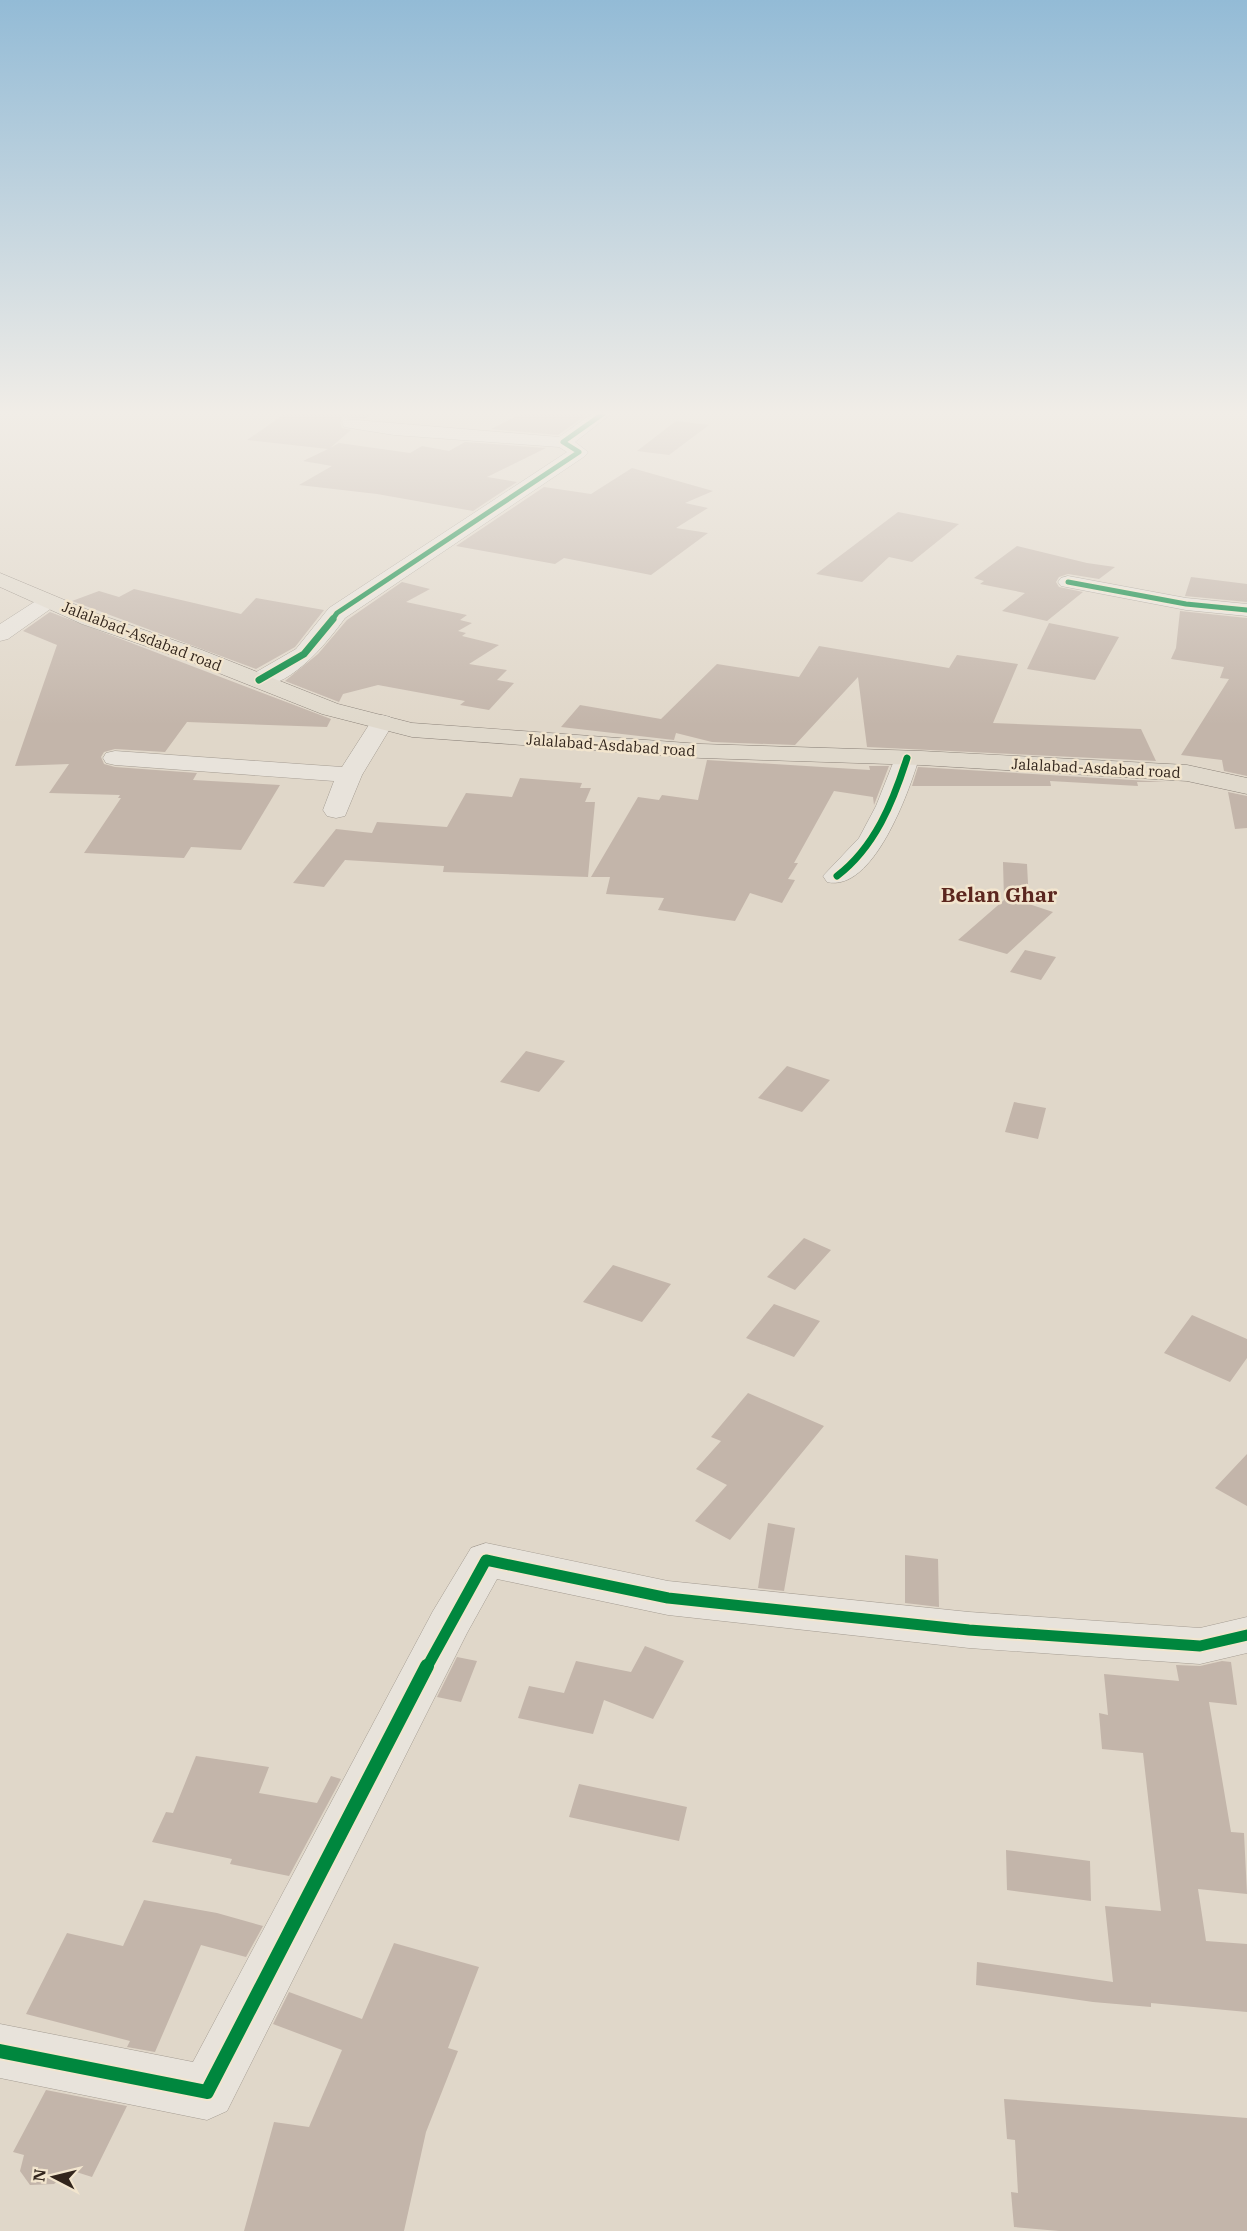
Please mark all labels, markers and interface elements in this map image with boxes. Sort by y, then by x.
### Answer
street label: Jalalabad-Asdabad road [60,597,224,675]
street label: Jalalabad-Asdabad road [526,730,696,760]
street label: Jalalabad-Asdabad road [1011,754,1181,782]
district label: Belan Ghar [941,880,1058,908]
north arrow [24,2147,84,2207]
text: N [28,2168,50,2183]

